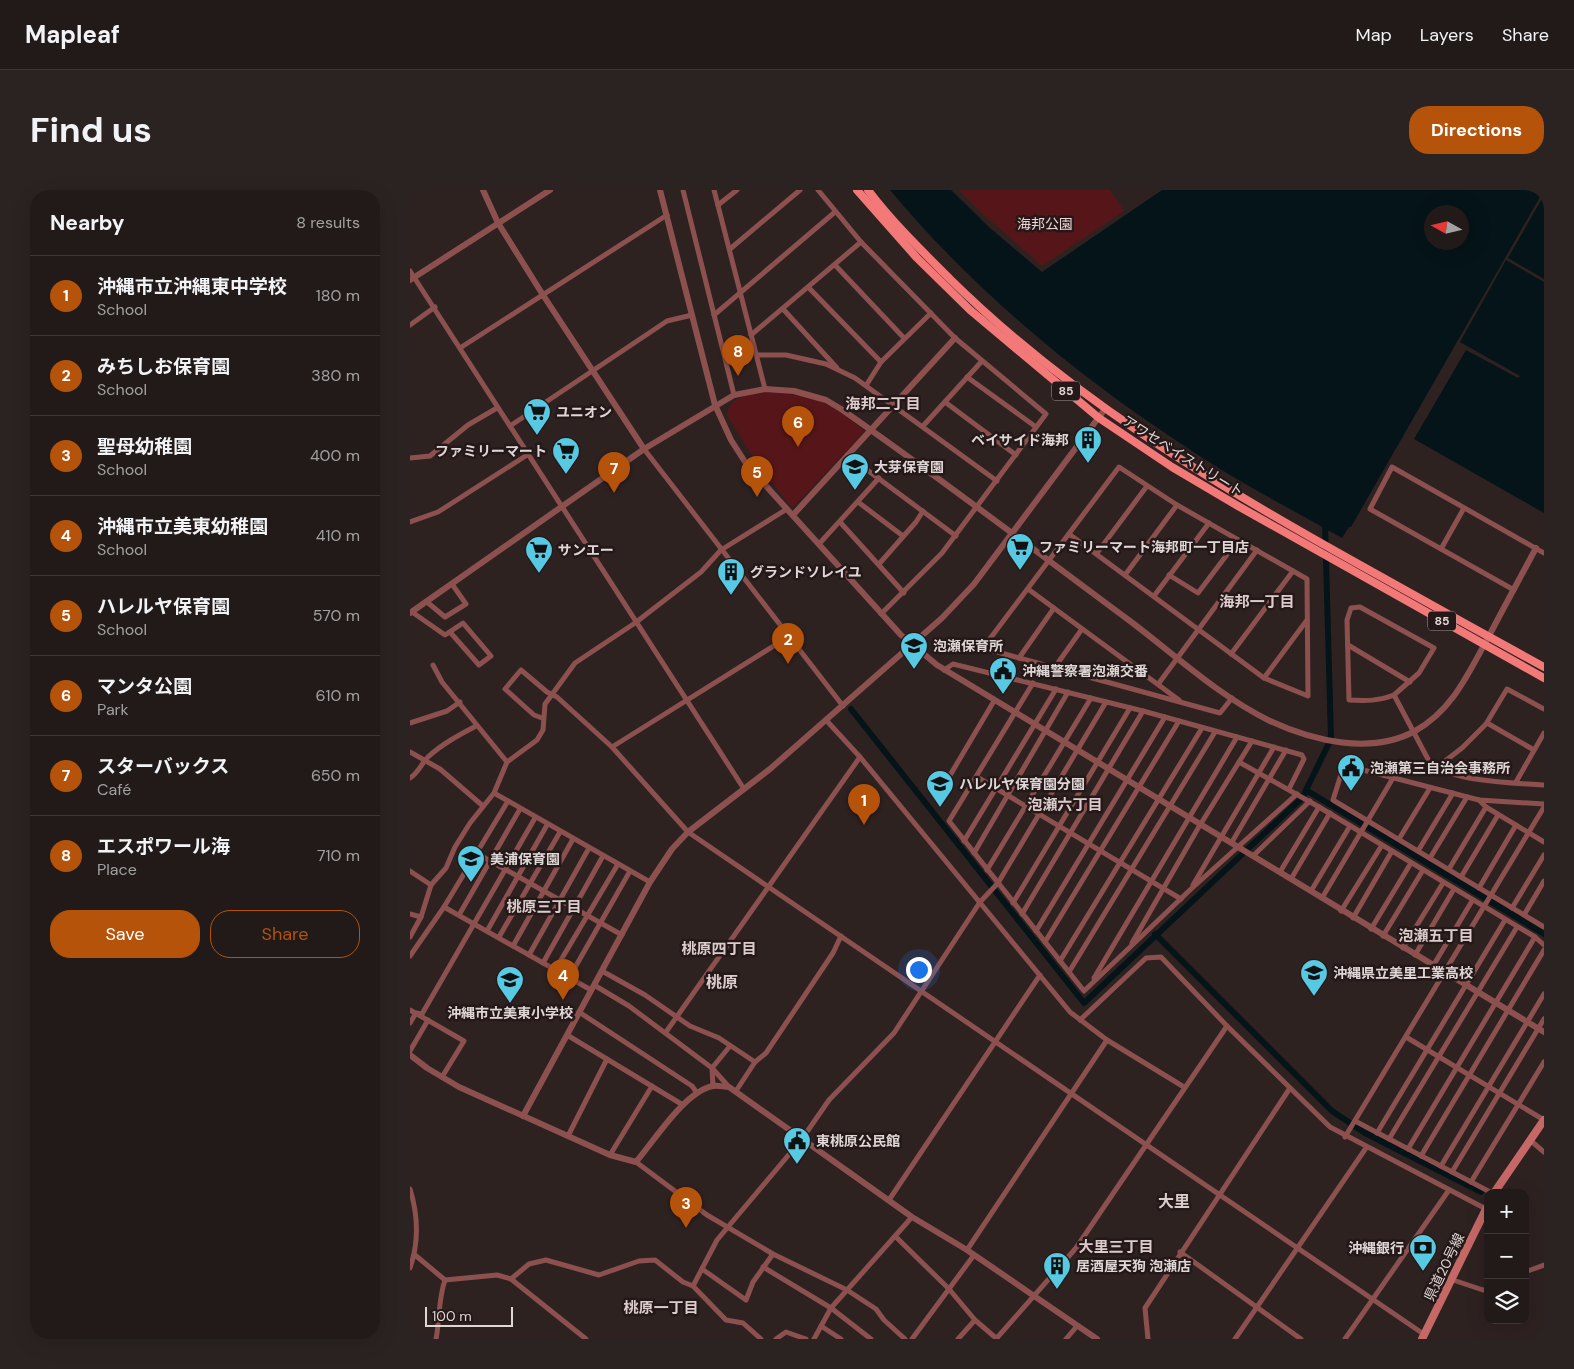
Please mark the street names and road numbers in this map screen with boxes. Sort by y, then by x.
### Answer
road number: 85 [1052,382,1080,400]
street label: アワセベイストリート [1119,411,1247,501]
road number: 85 [1428,612,1456,631]
street label: 県道20号線 [1420,1230,1468,1304]

